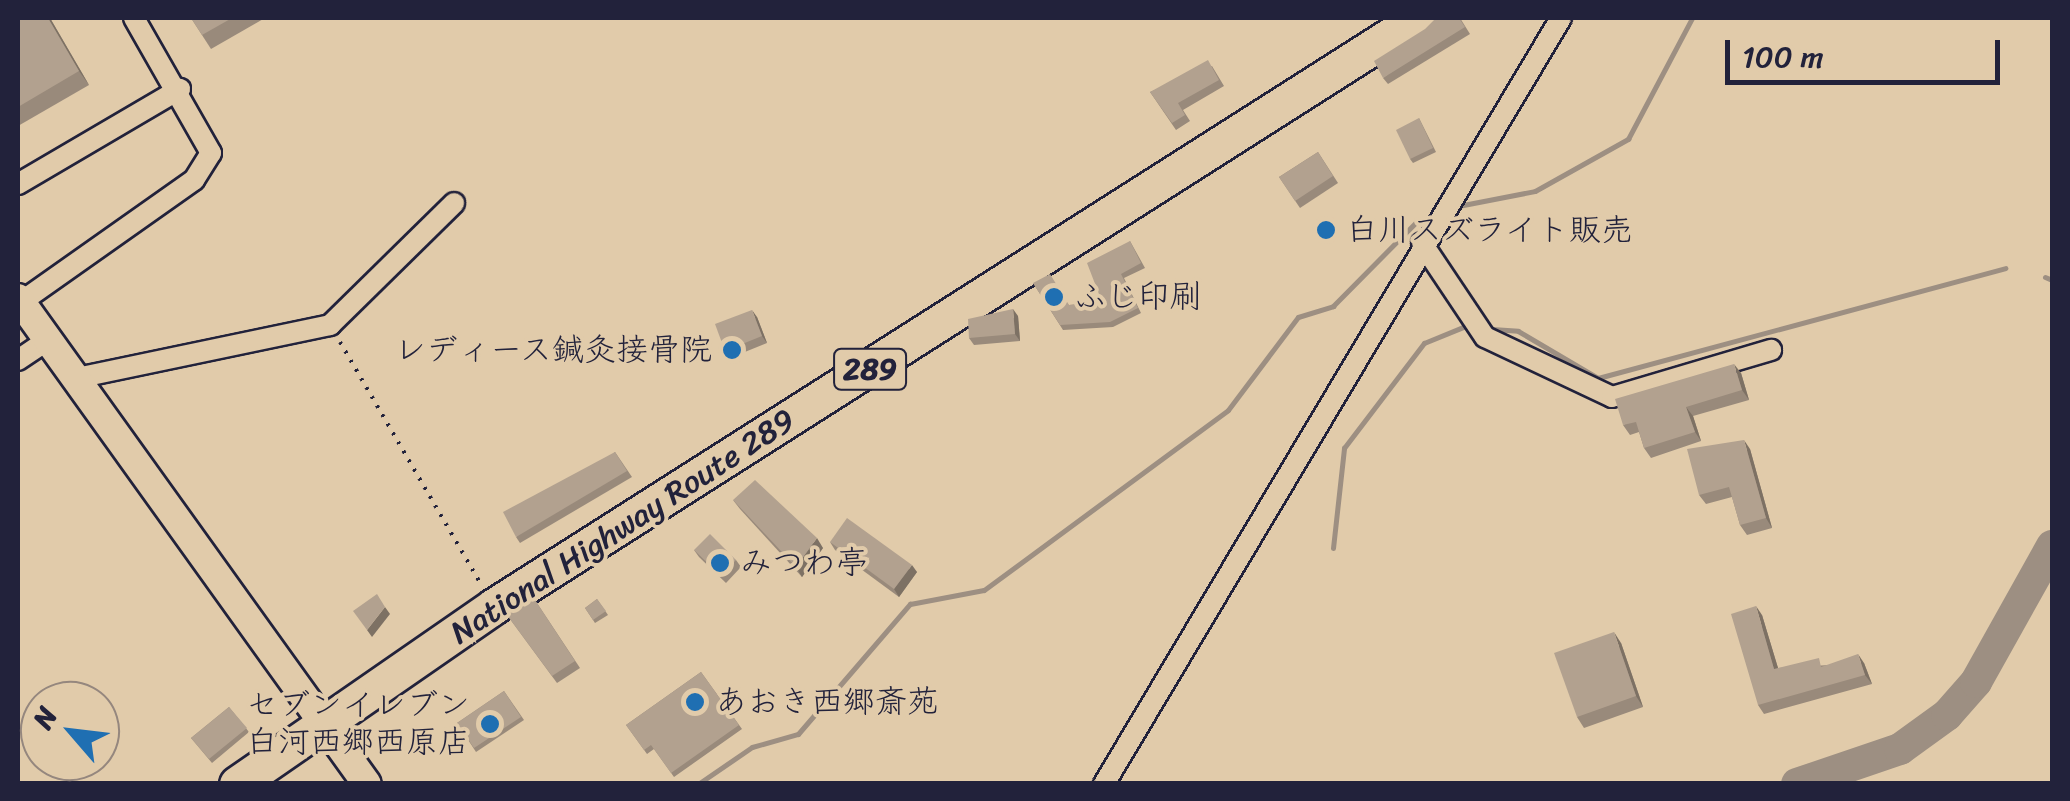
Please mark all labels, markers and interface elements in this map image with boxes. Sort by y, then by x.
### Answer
scale bar [1730,20,2005,82]
text: 100 m [1742,30,1824,84]
place label: 白川スズライト販売 [1346,211,1634,249]
marker: 白川スズライト販売 [1315,219,1337,241]
place label: ふじ印刷 [1074,278,1202,316]
marker: ふじ印刷 [1043,286,1065,308]
place label: レディース鍼灸接骨院 [392,331,712,369]
marker: レディース鍼灸接骨院 [721,339,743,361]
road number: 289 [832,344,908,394]
street label: National Highway Route 289 [443,401,803,653]
place label: みつわ亭 [740,544,868,582]
marker: みつわ亭 [709,552,731,574]
north arrow [20,681,120,781]
place label: あおき西郷斎苑 [715,683,939,721]
place label: セブンイレブン 白河西郷西原店 [246,687,470,762]
marker: あおき西郷斎苑 [684,691,706,713]
text: N [19,698,71,738]
marker: セブンイレブン 白河西郷西原店 [479,713,501,735]

